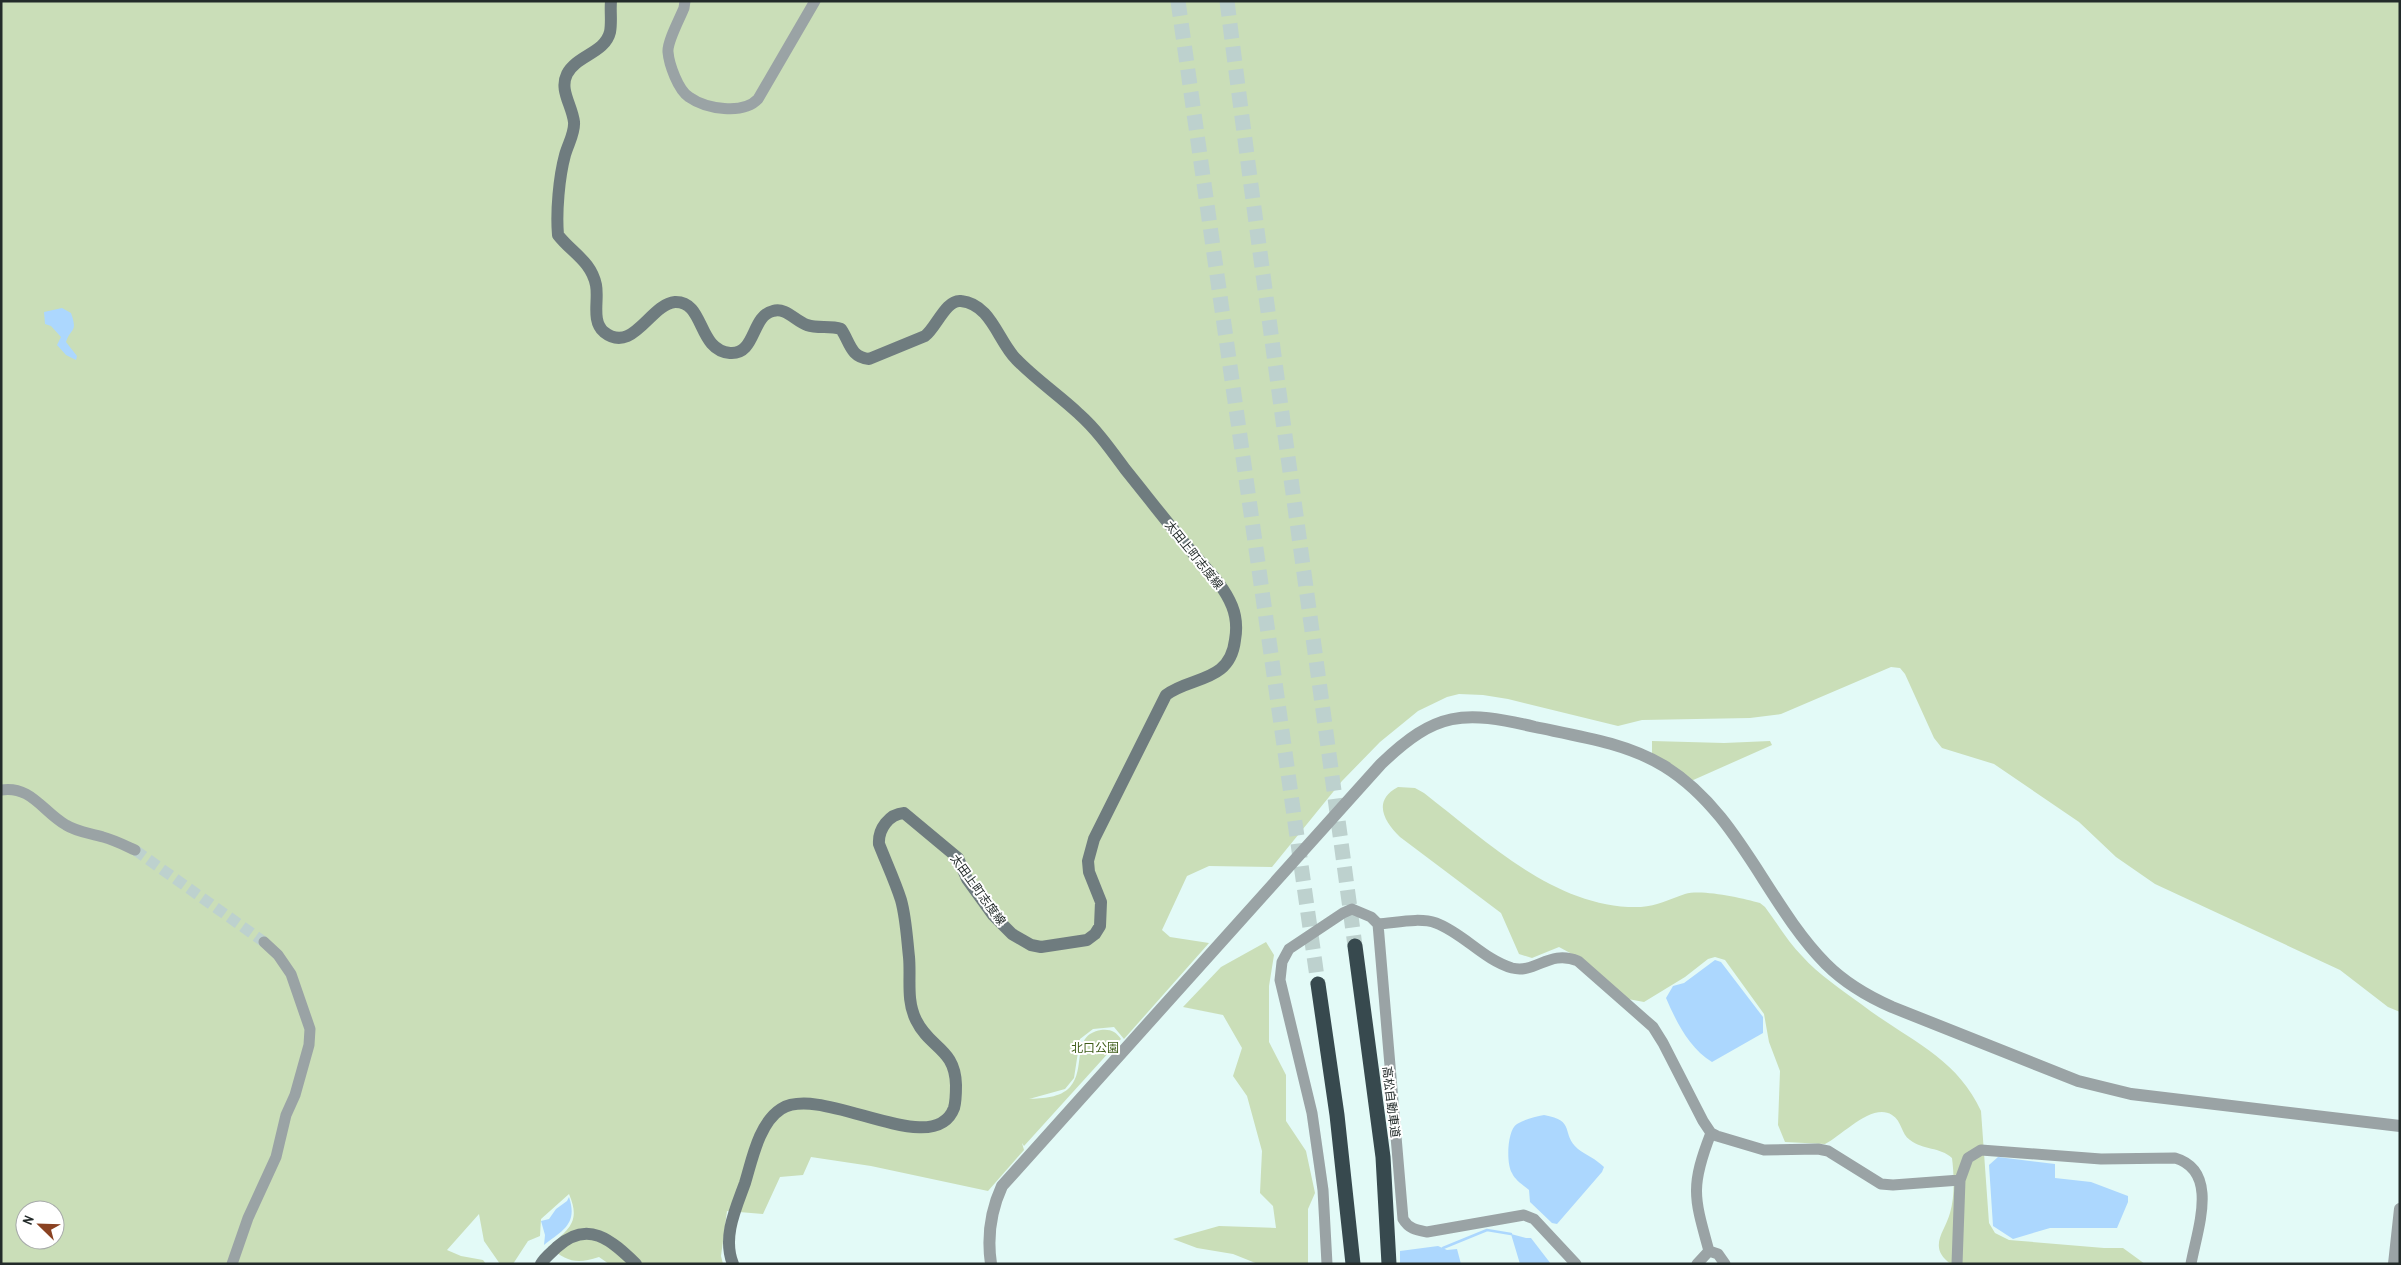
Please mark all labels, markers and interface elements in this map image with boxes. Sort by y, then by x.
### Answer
street label: 太田上町志度線 [1161,517,1227,593]
street label: 太田上町志度線 [947,851,1009,929]
park label: 北口公園 [1071,1040,1119,1056]
street label: 高松自動車道 [1379,1065,1403,1139]
north arrow [15,1200,65,1250]
text: N [18,1213,38,1227]

